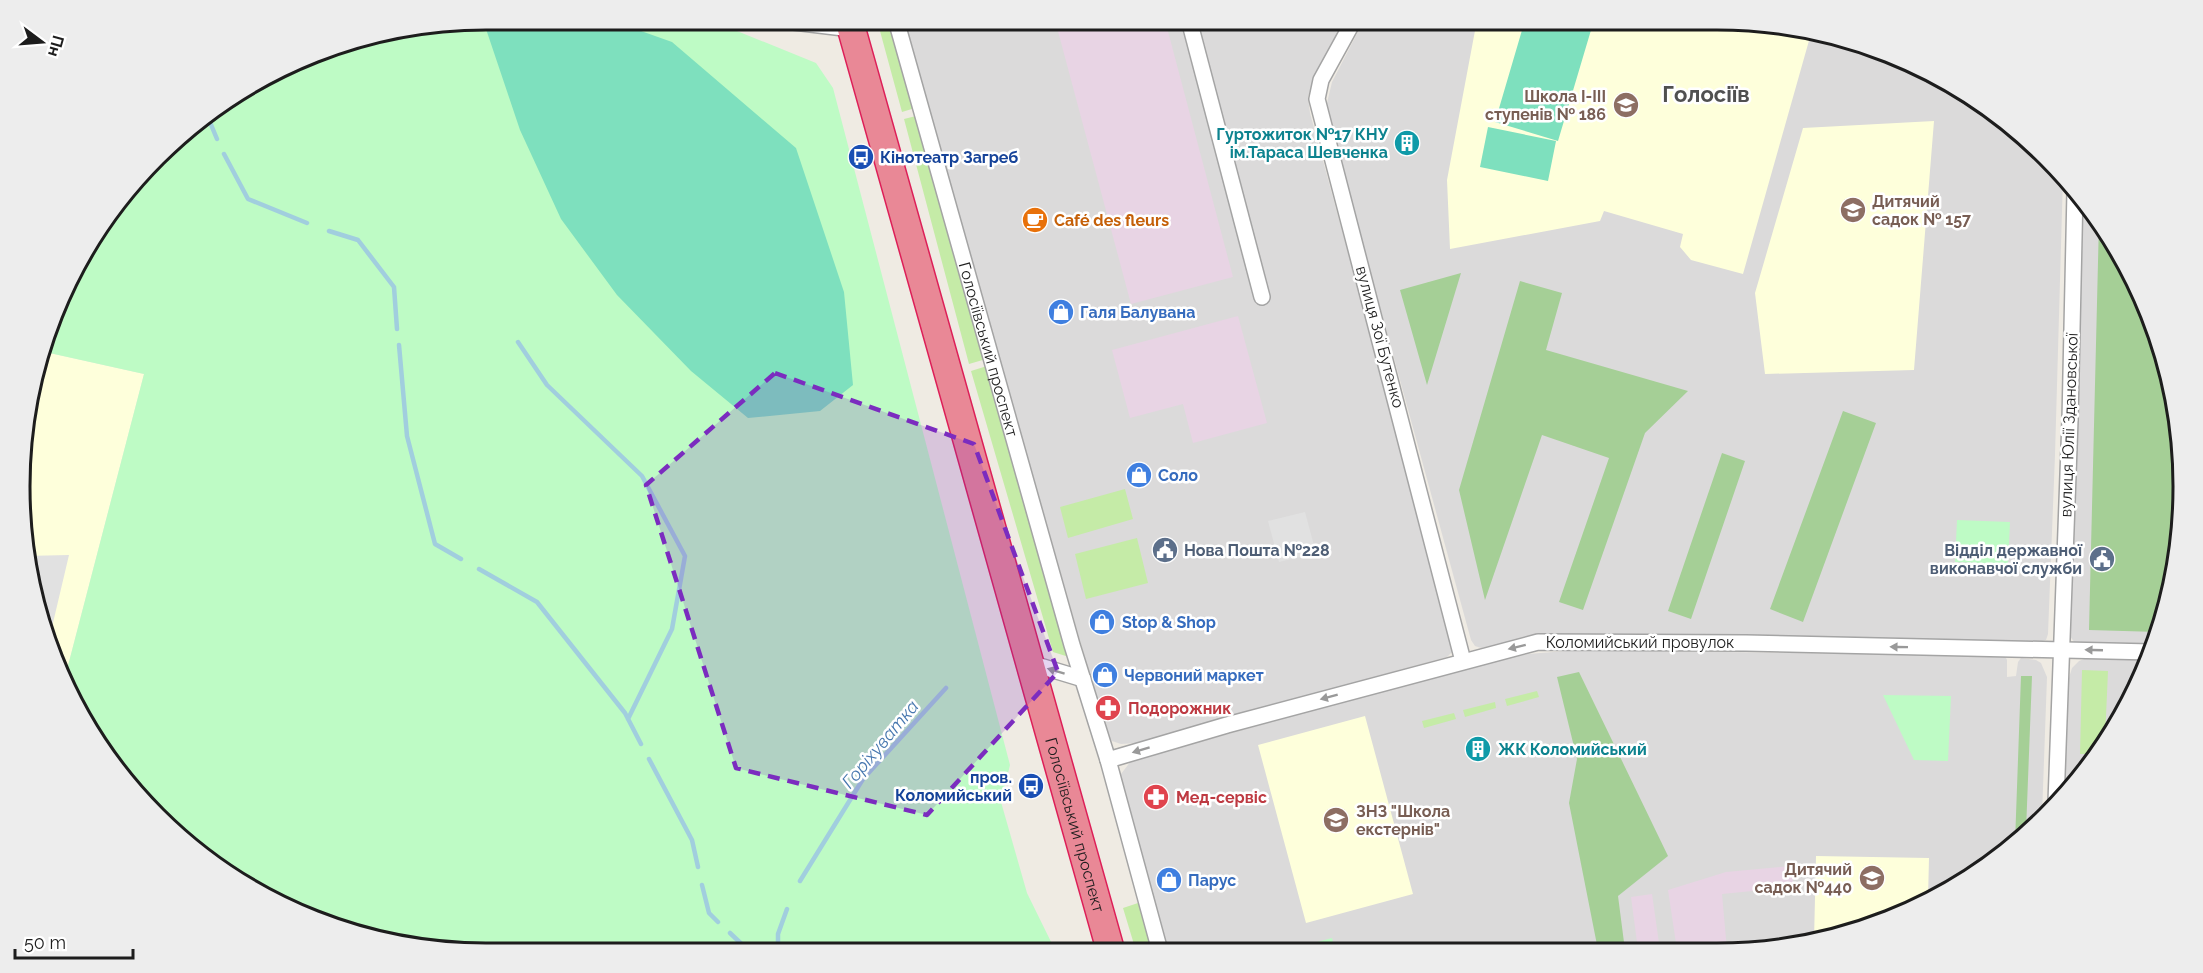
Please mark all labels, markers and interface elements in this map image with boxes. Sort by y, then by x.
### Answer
north arrow [12,12,72,72]
text: Пн [44,33,68,59]
district label: Голосіїв [1662,81,1750,107]
place label: Школа І-ІІІ ступенів № 186 [1485,87,1606,124]
school or university icon: Школа І-ІІІ ступенів № 186 [1611,90,1641,120]
place label: Гуртожиток №17 КНУ ім.Тараса Шевченка [1216,125,1389,162]
building icon: Гуртожиток №17 КНУ ім.Тараса Шевченка [1392,128,1422,158]
bus stop icon: Кінотеатр Загреб [846,142,876,172]
place label: Кінотеатр Загреб [880,148,1018,167]
place label: Дитячий садок № 157 [1872,192,1971,229]
school or university icon: Дитячий садок № 157 [1838,195,1868,225]
cafe icon: Café des fleurs [1020,205,1050,235]
place label: Café des fleurs [1054,211,1169,230]
street label: Голосіївський проспект [955,260,1022,439]
street label: вулиця Зої Бутенко [1352,264,1408,410]
shop icon: Галя Балувана [1046,297,1076,327]
place label: Галя Балувана [1080,303,1195,322]
street label: вулиця Юлії Здановської [2056,332,2082,518]
shop icon: Соло [1124,460,1154,490]
place label: Соло [1158,466,1198,485]
public building icon: Нова Пошта №228 [1150,535,1180,565]
place label: Нова Пошта №228 [1184,541,1330,560]
place label: Відділ державної виконавчої служби [1930,541,2083,578]
public building icon: Відділ державної виконавчої служби [2087,544,2117,574]
shop icon: Stop & Shop [1087,607,1117,637]
place label: Stop & Shop [1122,613,1216,632]
street label: Коломийський провулок [1546,633,1734,652]
one-way arrow [1508,642,1527,652]
one-way arrow [1889,642,1908,652]
one-way arrow [2084,645,2103,655]
shop icon: Червоний маркет [1090,660,1120,690]
one-way arrow [1047,666,1065,675]
place label: Червоний маркет [1124,666,1264,685]
pharmacy icon: Подорожник [1093,693,1123,723]
one-way arrow [1320,693,1338,702]
water label: Горіхуватка [837,696,923,792]
place label: Подорожник [1128,699,1231,718]
building icon: ЖК Коломийський [1463,734,1493,764]
street label: Голосіївський проспект [1042,735,1109,915]
place label: ЖК Коломийський [1498,740,1647,759]
one-way arrow [1132,746,1150,755]
place label: пров. Коломийський [895,768,1012,805]
bus stop icon: пров. Коломийський [1016,771,1046,801]
pharmacy icon: Мед-сервіс [1141,782,1171,812]
place label: Мед-сервіс [1176,788,1267,807]
place label: ЗНЗ "Школа екстернів" [1356,802,1450,839]
school or university icon: ЗНЗ "Школа екстернів" [1321,805,1351,835]
place label: Дитячий садок №440 [1754,860,1852,897]
school or university icon: Дитячий садок №440 [1857,863,1887,893]
shop icon: Парус [1154,865,1184,895]
place label: Парус [1188,871,1236,890]
scale bar [15,922,134,960]
text: 50 m [24,932,66,953]

